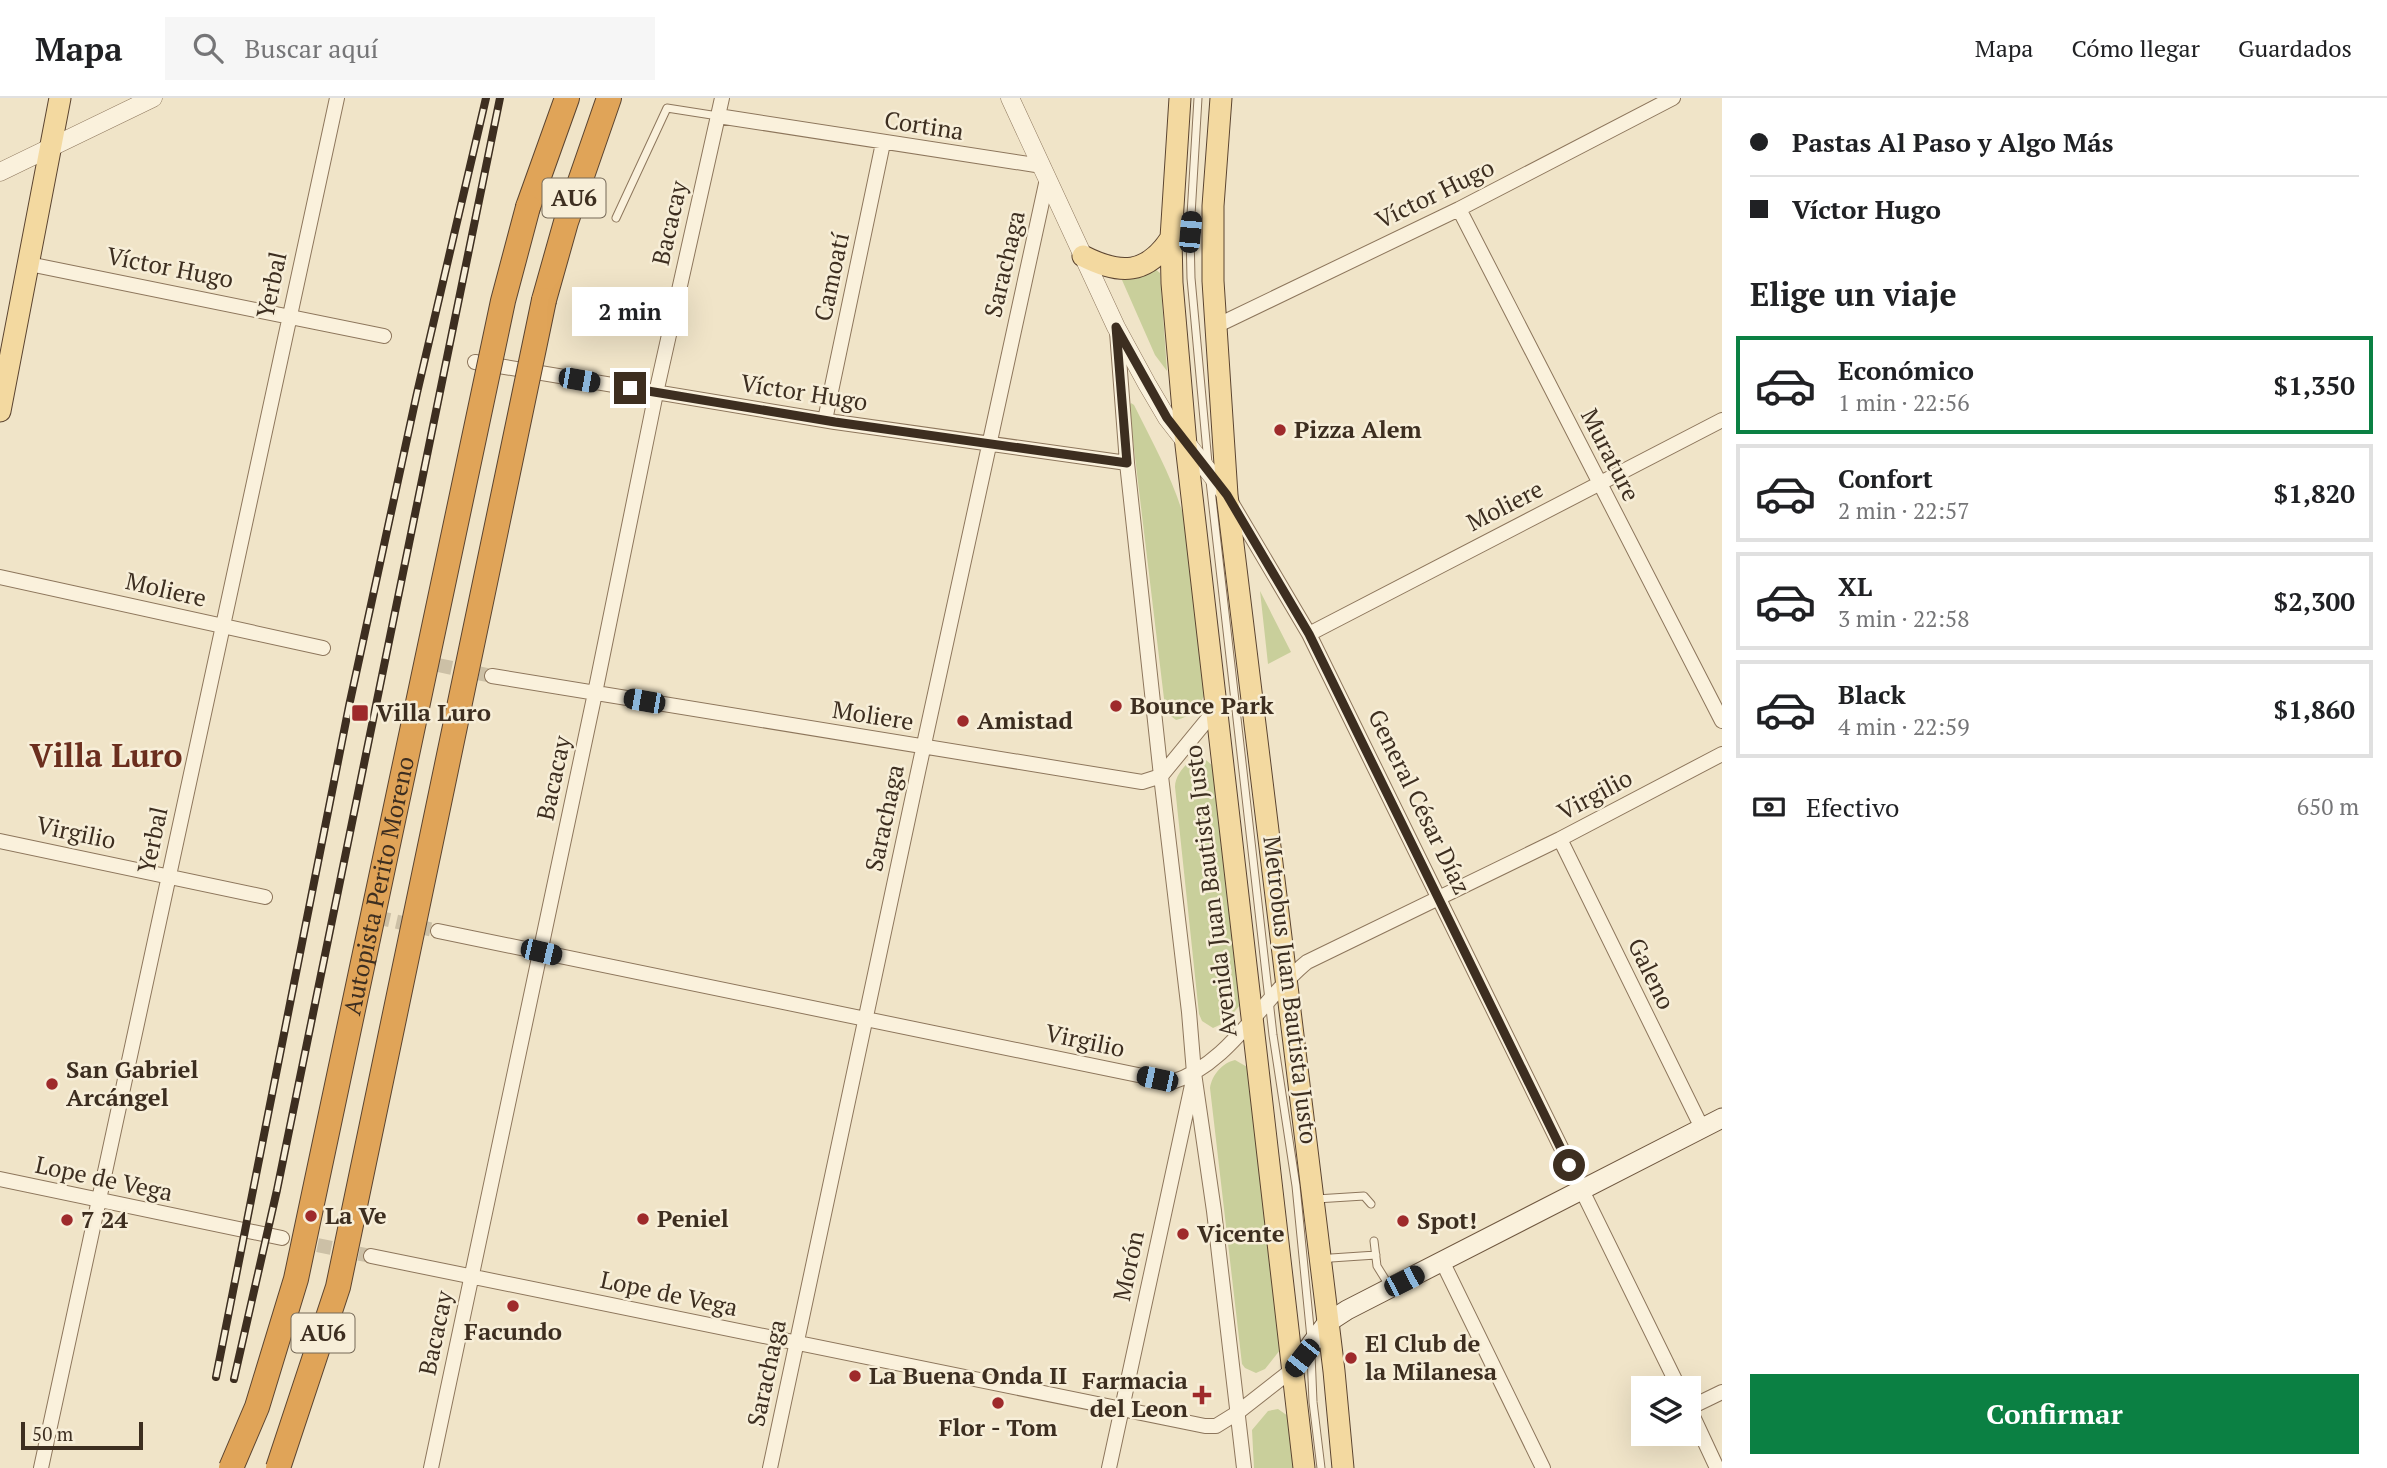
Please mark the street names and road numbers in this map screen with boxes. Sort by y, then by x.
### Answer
street label: Cortina [882,103,966,147]
street label: Víctor Hugo [1370,151,1499,236]
street label: Bacacay [644,177,694,268]
road number: AU6 [542,178,606,218]
street label: Sarachaga [976,207,1032,320]
street label: Camoatí [806,230,856,324]
street label: Víctor Hugo [104,239,236,295]
street label: Yerbal [248,249,294,321]
street label: Víctor Hugo [738,366,870,418]
street label: Murature [1574,403,1648,506]
street label: Moliere [1461,472,1548,538]
street label: Moliere [123,564,210,614]
street label: Moliere [830,693,916,737]
street label: General César Díaz [1361,704,1479,899]
street label: Bacacay [528,732,578,823]
street label: Avenida Juan Bautista Justo [1176,743,1244,1039]
street label: Autopista Perito Moreno [335,753,421,1018]
street label: Sarachaga [857,761,911,874]
street label: Virgilio [1552,761,1638,827]
street label: Yerbal [129,804,175,876]
street label: Virgilio [34,808,119,856]
street label: Metrobus Juan Bautista Justo [1256,834,1326,1146]
street label: Galeno [1621,933,1683,1014]
street label: Virgilio [1043,1016,1128,1064]
street label: Lope de Vega [33,1148,176,1208]
street label: Morón [1105,1228,1151,1304]
street label: Lope de Vega [598,1263,741,1323]
street label: Bacacay [410,1287,460,1378]
road number: AU6 [292,1314,354,1352]
street label: Sarachaga [739,1316,793,1429]

